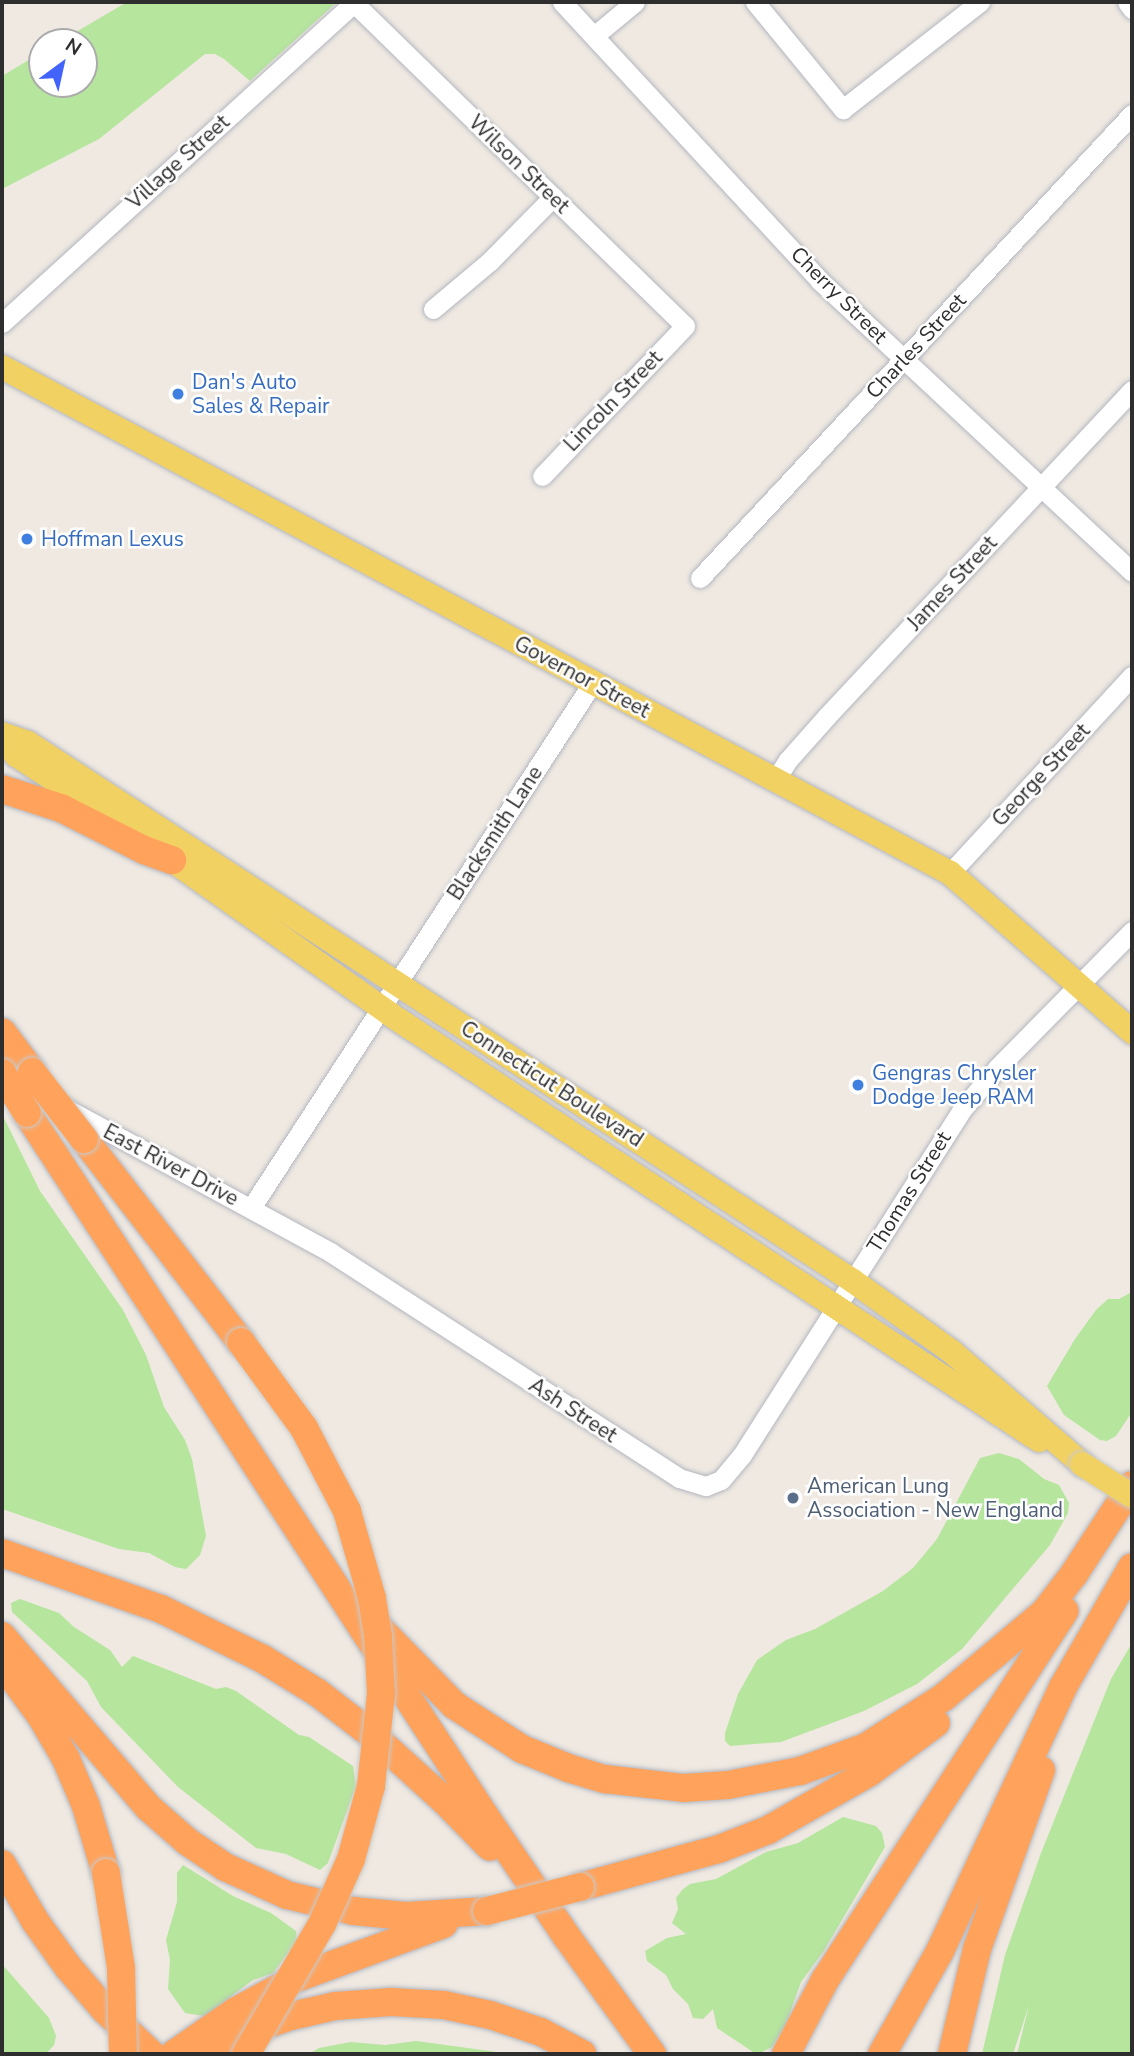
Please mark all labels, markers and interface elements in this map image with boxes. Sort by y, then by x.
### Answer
north arrow [28,28,98,98]
text: N [60,32,86,62]
street label: Village Street [122,109,234,215]
street label: Wilson Street [463,110,575,218]
street label: Cherry Street [785,241,893,349]
street label: Charles Street [861,288,971,404]
street label: Lincoln Street [559,345,667,457]
place label: Dan's Auto Sales & Repair [192,369,330,419]
marker: Dan's Auto Sales & Repair [170,386,186,402]
place label: Hoffman Lexus [41,526,184,552]
marker: Hoffman Lexus [19,531,35,547]
street label: James Street [902,531,1002,635]
street label: Governor Street [510,631,654,723]
street label: George Street [987,718,1095,832]
street label: Blacksmith Lane [442,761,548,905]
street label: Connecticut Boulevard [456,1016,648,1152]
place label: Gengras Chrysler Dodge Jeep RAM [872,1060,1036,1110]
marker: Gengras Chrysler Dodge Jeep RAM [850,1077,866,1093]
street label: East River Drive [99,1119,243,1211]
street label: Thomas Street [862,1127,956,1257]
street label: Ash Street [524,1372,622,1448]
place label: American Lung Association - New England [807,1473,1063,1523]
marker: American Lung Association - New England [785,1490,801,1506]

